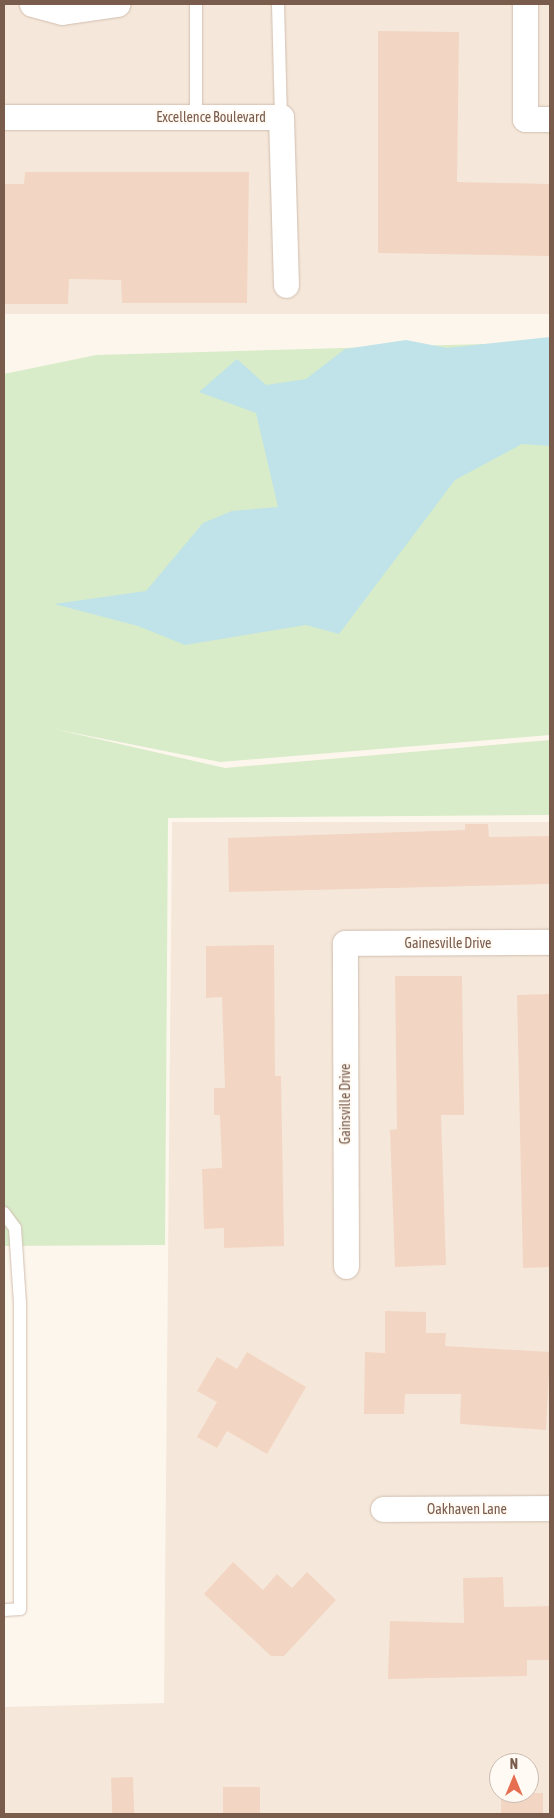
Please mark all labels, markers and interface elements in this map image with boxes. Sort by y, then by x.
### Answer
street label: Excellence Boulevard [156,109,266,125]
street label: Gainesville Drive [405,935,491,951]
street label: Gainsville Drive [337,1064,353,1144]
street label: Oakhaven Lane [427,1501,507,1517]
north arrow [489,1753,539,1803]
text: N [510,1756,518,1772]

